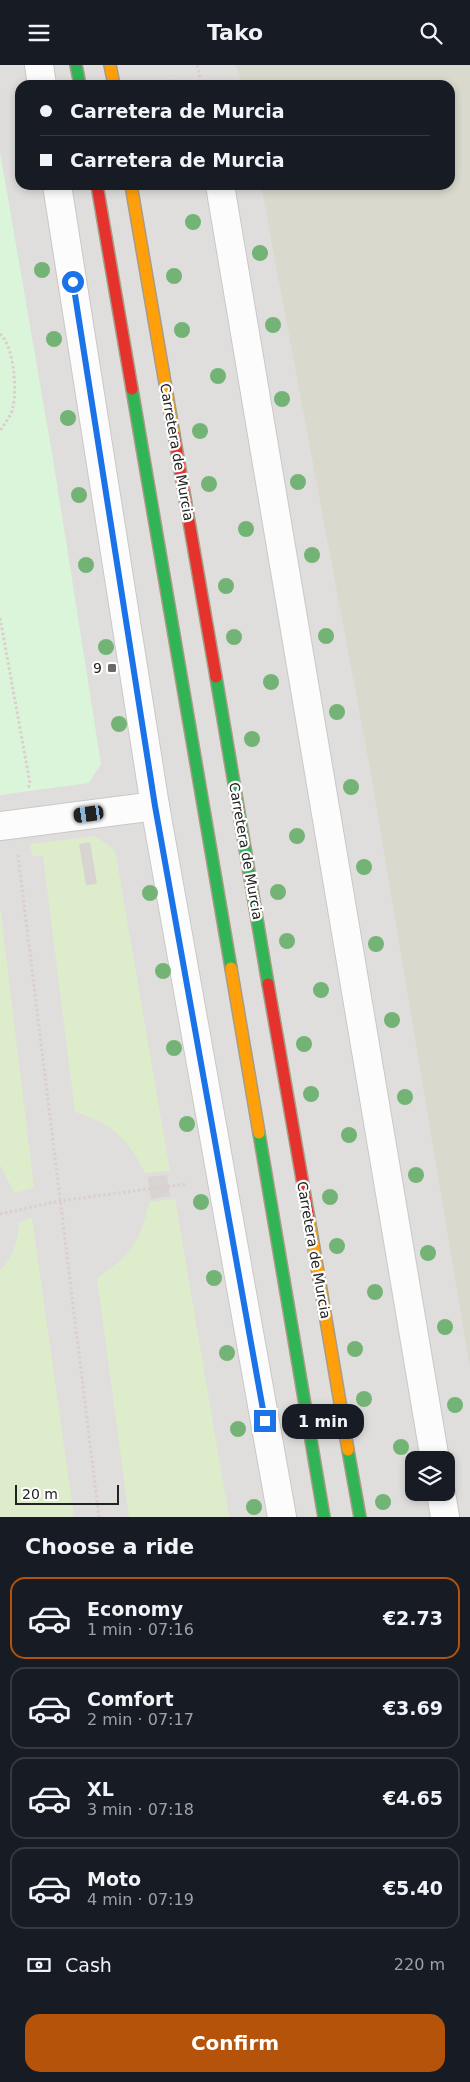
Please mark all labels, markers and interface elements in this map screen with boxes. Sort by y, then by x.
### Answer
icon: menu [25,19,53,47]
icon: search [417,19,445,47]
text: Tako [207,20,263,45]
text: Carretera de Murcia [70,100,285,122]
text: Carretera de Murcia [70,149,285,171]
route start [62,271,84,293]
street label: Carretera de Murcia [157,382,197,522]
place label: 9 [93,660,102,676]
marker: 9 [106,662,118,674]
street label: Carretera de Murcia [226,781,266,921]
car [73,804,104,824]
street label: Carretera de Murcia [294,1180,334,1320]
callout: 1 min [282,1403,365,1439]
route end [254,1410,276,1432]
text: 1 min [298,1412,348,1431]
map controls [405,1451,455,1501]
button: layers [405,1451,455,1501]
scale bar [15,1482,119,1505]
text: 20 m [22,1486,58,1502]
text: Choose a ride [25,1534,194,1559]
icon: car [27,1596,72,1641]
text: Economy [87,1598,183,1620]
text: €2.73 [383,1607,443,1629]
text: 1 min · 07:16 [87,1620,194,1639]
icon: car [27,1686,72,1731]
text: Comfort [87,1688,174,1710]
text: €3.69 [383,1697,443,1719]
text: 2 min · 07:17 [87,1710,194,1729]
icon: car [27,1776,72,1821]
text: XL [87,1778,114,1800]
text: €4.65 [383,1787,443,1809]
text: 3 min · 07:18 [87,1800,194,1819]
icon: car [27,1866,72,1911]
text: Moto [87,1868,141,1890]
text: €5.40 [383,1877,443,1899]
text: 4 min · 07:19 [87,1890,194,1909]
icon: cash [25,1951,53,1979]
text: Cash [65,1954,112,1976]
text: 220 m [394,1955,445,1974]
button: Confirm [25,2014,445,2072]

